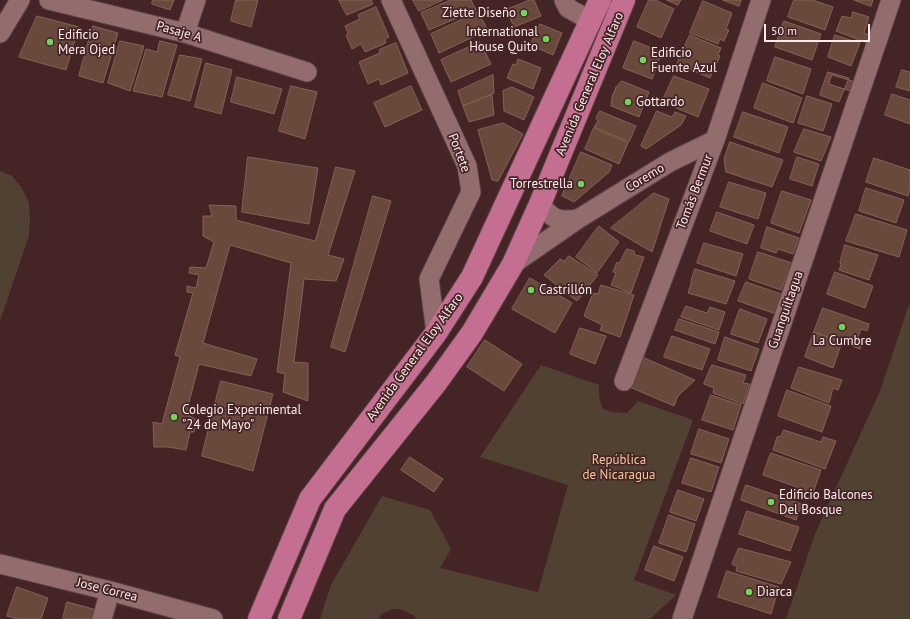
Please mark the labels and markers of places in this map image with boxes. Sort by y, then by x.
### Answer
place label: Ziette Diseño [442,5,516,21]
marker: Ziette Diseño [519,8,529,18]
place label: International House Quito [466,24,538,55]
place label: Edificio Mera Ojed [58,27,115,58]
marker: International House Quito [541,34,551,44]
marker: Edificio Mera Ojed [45,37,55,47]
place label: Edificio Fuente Azul [651,45,717,76]
marker: Edificio Fuente Azul [638,55,648,65]
place label: Gottardo [636,94,685,110]
marker: Gottardo [623,97,633,107]
place label: Torrestrella [510,176,573,192]
marker: Torrestrella [576,179,586,189]
place label: Castrillón [539,282,592,298]
marker: Castrillón [526,285,536,295]
marker: La Cumbre [837,322,847,332]
place label: La Cumbre [812,333,872,349]
place label: Colegio Experimental "24 de Mayo" [182,402,301,433]
marker: Colegio Experimental "24 de Mayo" [169,412,179,422]
place label: Edificio Balcones Del Bosque [779,487,873,518]
marker: Edificio Balcones Del Bosque [766,497,776,507]
place label: Diarca [757,584,792,600]
marker: Diarca [744,587,754,597]

